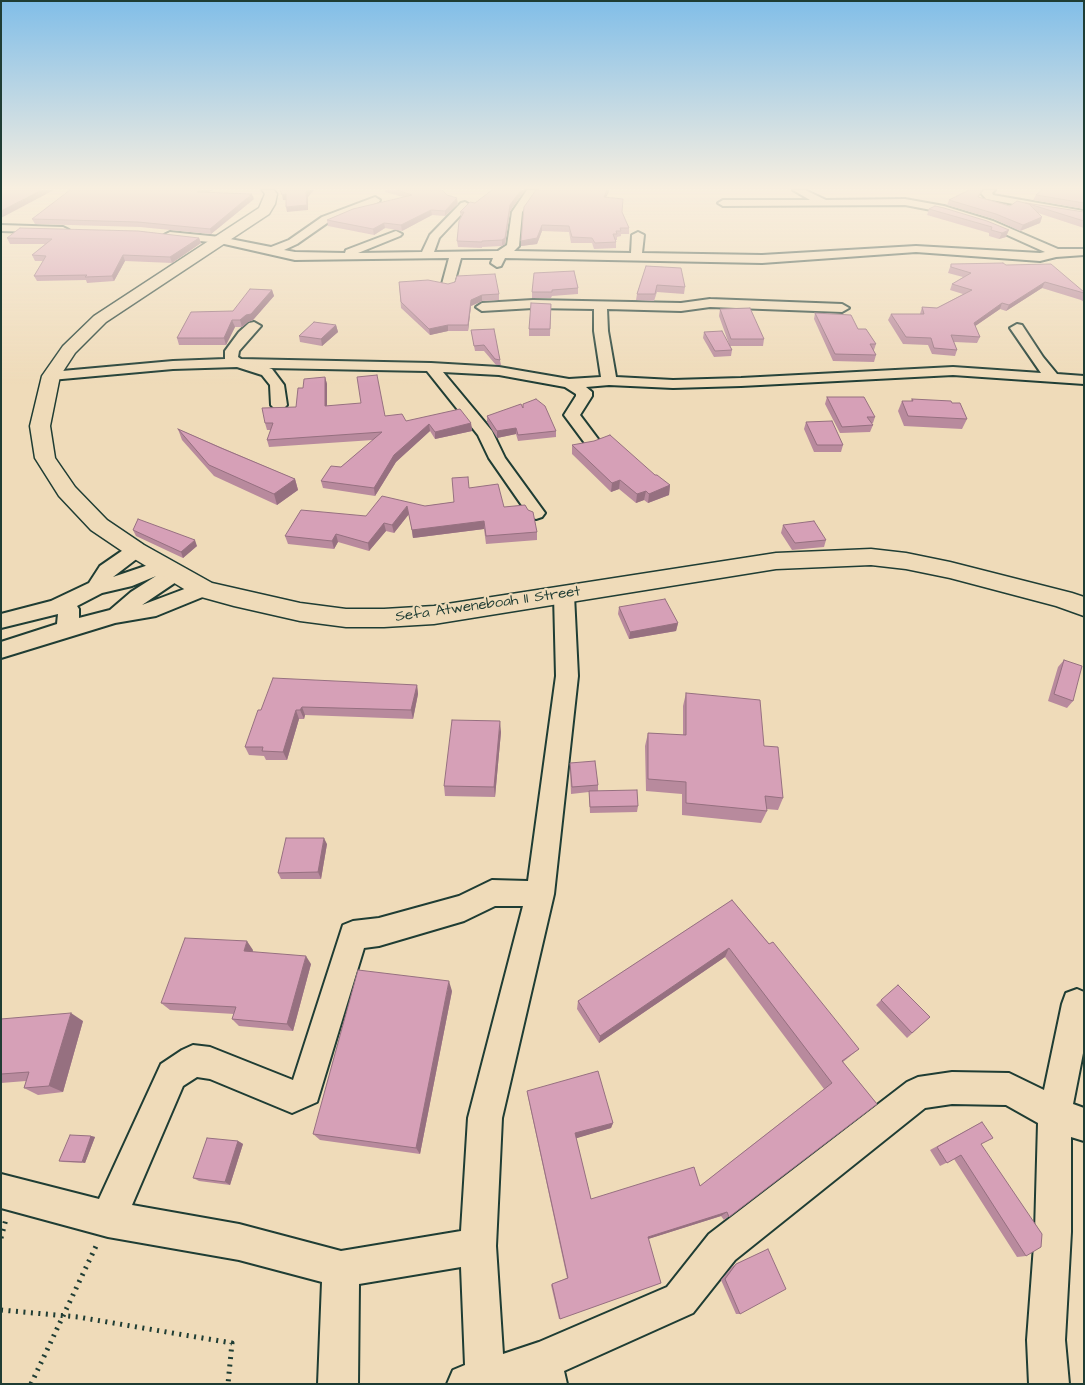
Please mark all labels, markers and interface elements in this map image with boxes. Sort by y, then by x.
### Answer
street label: Sefa Atweneboah II Street [394,583,582,627]

